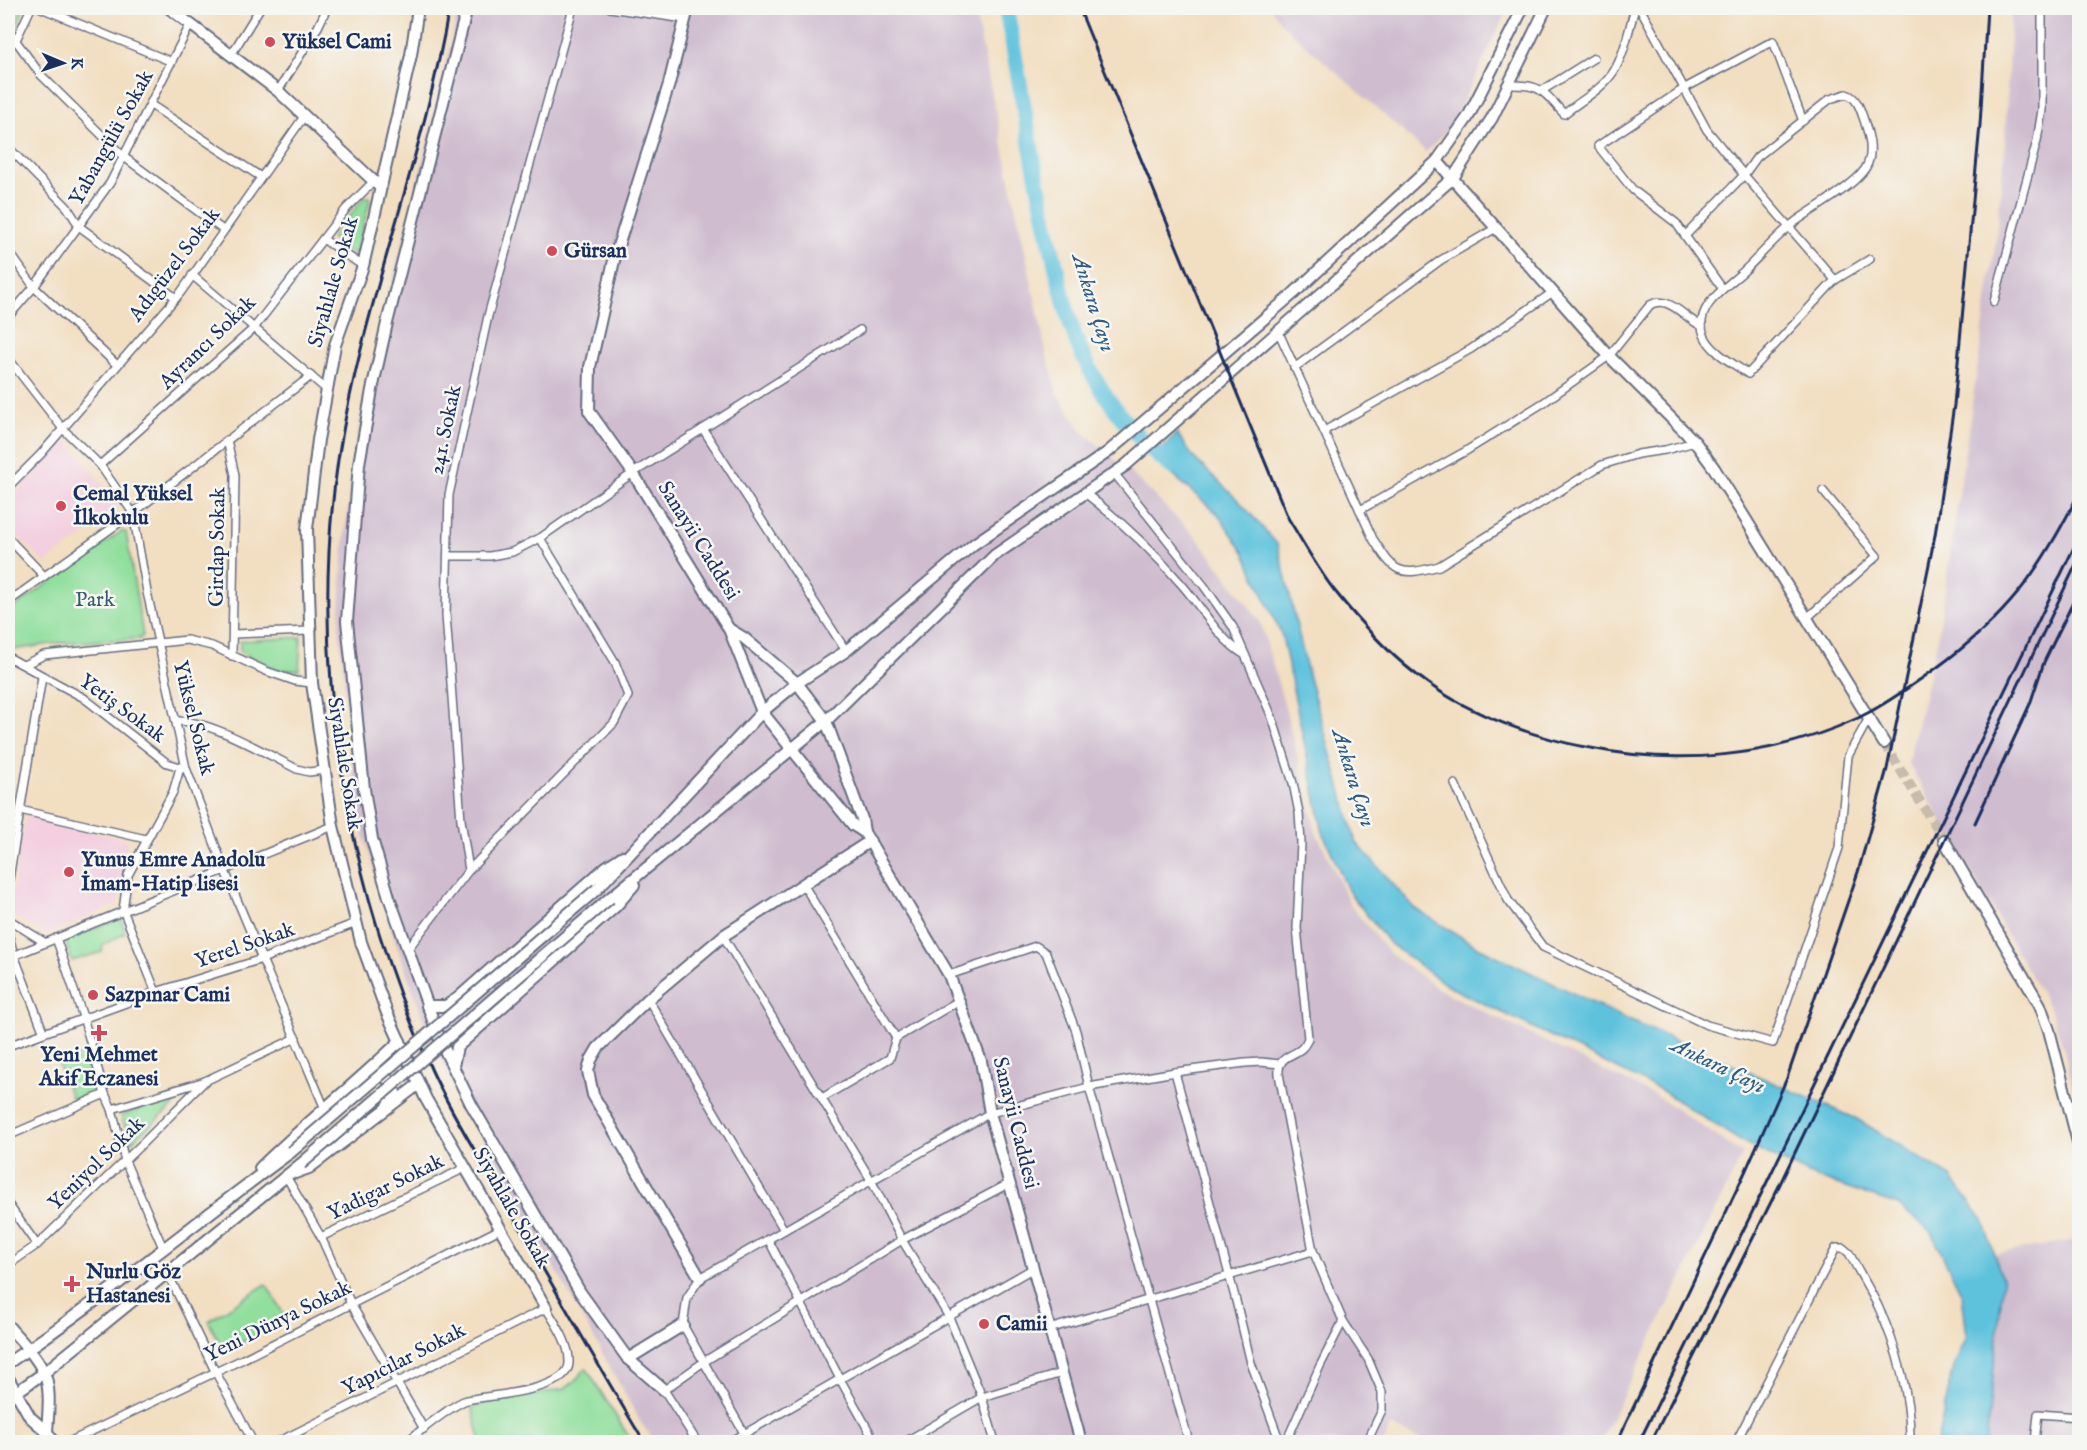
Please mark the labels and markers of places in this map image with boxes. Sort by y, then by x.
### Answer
place label: Yüksel Cami [282,29,392,56]
marker: Yüksel Cami [263,35,277,49]
place label: Gürsan [564,238,627,265]
marker: Gürsan [545,244,559,258]
place label: Cemal Yüksel İlkokulu [73,481,194,532]
marker: Cemal Yüksel İlkokulu [54,499,68,513]
place label: Yunus Emre Anadolu İmam-Hatip lisesi [81,847,265,898]
marker: Yunus Emre Anadolu İmam-Hatip lisesi [62,865,76,879]
place label: Sazpınar Cami [105,982,230,1009]
marker: Sazpınar Cami [86,988,100,1002]
marker: Yeni Mehmet Akif Eczanesi [92,1026,106,1040]
place label: Yeni Mehmet Akif Eczanesi [38,1042,159,1093]
place label: Nurlu Göz Hastanesi [85,1259,181,1310]
marker: Nurlu Göz Hastanesi [63,1275,81,1293]
place label: Camii [996,1311,1048,1338]
marker: Camii [977,1317,991,1331]

